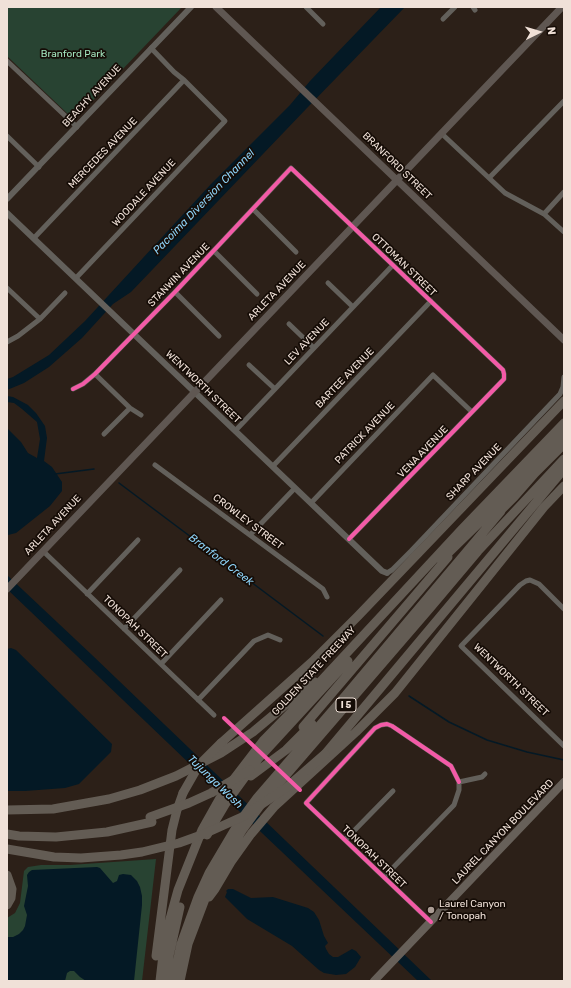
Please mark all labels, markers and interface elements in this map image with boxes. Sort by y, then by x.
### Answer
north arrow [519,12,559,52]
text: N [545,26,558,35]
park label: Branford Park [41,48,105,60]
street label: BEACHY AVENUE [60,62,124,130]
street label: MERCEDES AVENUE [66,115,140,191]
street label: BRANFORD STREET [360,130,434,202]
water label: Pacoima Diversion Channel [150,147,258,257]
street label: WOODALE AVENUE [110,157,178,229]
street label: OTTOMAN STREET [369,231,439,299]
street label: STANWIN AVENUE [146,241,212,309]
street label: ARLETA AVENUE [246,259,308,323]
street label: LEV AVENUE [282,316,332,368]
street label: BARTEE AVENUE [313,345,377,411]
street label: WENTWORTH STREET [163,348,243,426]
street label: PATRICK AVENUE [333,400,397,466]
street label: VENA AVENUE [395,424,451,480]
street label: SHARP AVENUE [444,441,504,503]
street label: ARLETA AVENUE [22,492,84,558]
street label: CROWLEY STREET [210,492,286,552]
water label: Branford Creek [186,531,256,589]
street label: TONOPAH STREET [100,593,170,661]
street label: GOLDEN STATE FREEWAY [269,624,359,718]
street label: WENTWORTH STREET [471,641,551,719]
road number: I 5 [336,698,356,712]
water label: Tujunga Wash [185,752,245,812]
street label: LAUREL CANYON BOULEVARD [450,777,556,887]
street label: TONOPAH STREET [339,823,409,891]
place label: Laurel Canyon / Tonopah [439,898,506,922]
marker: Laurel Canyon / Tonopah [426,905,436,915]

